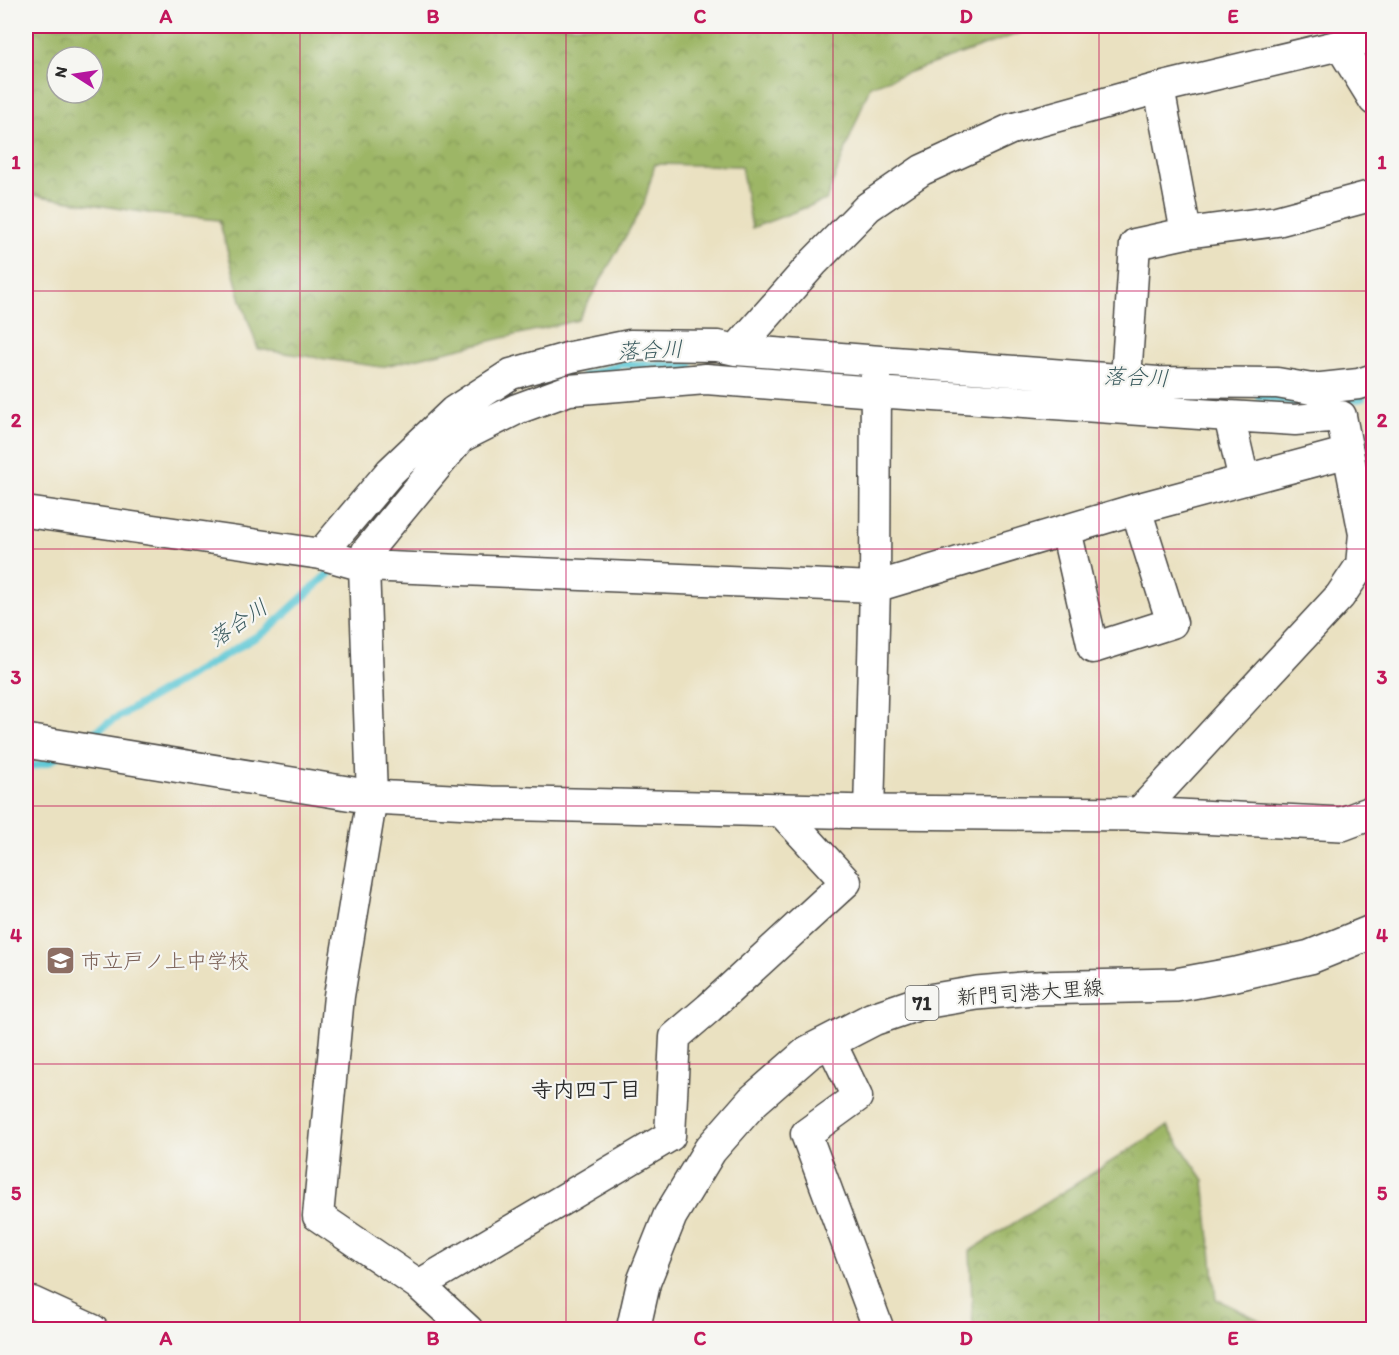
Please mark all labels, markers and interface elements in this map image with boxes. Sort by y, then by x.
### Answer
text: A [159,4,173,28]
text: B [427,4,440,28]
text: C [694,4,707,28]
text: D [959,4,973,28]
text: E [1227,4,1239,28]
north arrow [45,45,105,105]
text: N [50,65,71,79]
text: 1 [11,150,21,174]
text: 1 [1377,150,1387,174]
water label: 落合川 [617,335,683,365]
water label: 落合川 [1103,362,1169,392]
text: 2 [11,408,22,432]
text: 2 [1377,408,1388,432]
water label: 落合川 [203,593,273,653]
text: 3 [11,665,22,689]
text: 3 [1377,665,1388,689]
text: 4 [10,923,22,947]
text: 4 [1376,923,1388,947]
school or university icon: 市立戸ノ上中学校 [44,944,76,976]
place label: 市立戸ノ上中学校 [81,948,249,973]
street label: 新門司港大里線 [956,974,1104,1010]
road number: 71 [906,986,938,1020]
district label: 寺内四丁目 [531,1076,641,1103]
text: 5 [11,1181,22,1205]
text: 5 [1377,1181,1388,1205]
text: A [159,1326,173,1350]
text: B [427,1326,440,1350]
text: C [694,1326,707,1350]
text: D [959,1326,973,1350]
text: E [1227,1326,1239,1350]

